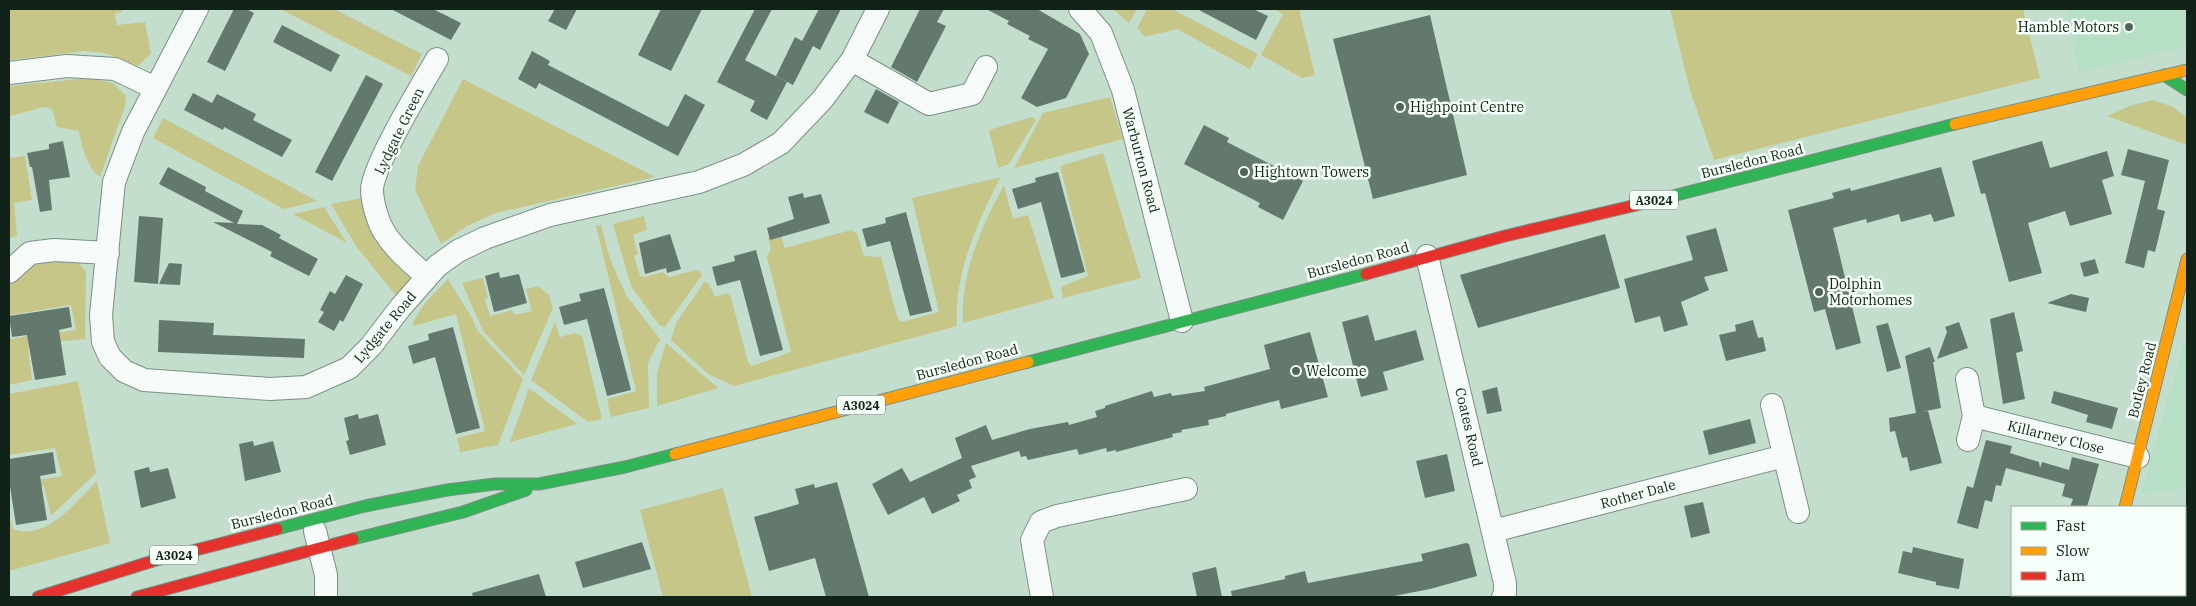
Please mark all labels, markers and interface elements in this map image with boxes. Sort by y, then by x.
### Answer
place label: Hamble Motors [2018,18,2119,36]
marker: Hamble Motors [2123,21,2135,33]
street label: Lydgate Green [370,84,428,178]
place label: Highpoint Centre [1410,98,1524,116]
marker: Highpoint Centre [1394,101,1406,113]
street label: Warburton Road [1118,105,1164,215]
street label: Bursledon Road [1699,139,1805,182]
place label: Hightown Towers [1254,163,1369,181]
marker: Hightown Towers [1238,166,1250,178]
road number: A3024 [1630,190,1678,210]
street label: Bursledon Road [1305,238,1411,282]
place label: Dolphin Motorhomes [1829,275,1913,309]
marker: Dolphin Motorhomes [1813,286,1825,298]
street label: Lydgate Road [350,287,420,366]
street label: Bursledon Road [914,340,1020,384]
street label: Botley Road [2124,340,2160,420]
place label: Welcome [1306,362,1366,380]
marker: Welcome [1290,365,1302,377]
street label: Coates Road [1451,386,1487,469]
road number: A3024 [837,396,885,414]
street label: Killarney Close [2006,416,2106,458]
street label: Rother Dale [1598,475,1678,513]
street label: Bursledon Road [229,490,335,533]
legend [2011,506,2186,596]
text: Fast [2056,516,2086,535]
text: Slow [2056,541,2090,560]
road number: A3024 [150,546,198,564]
text: Jam [2056,566,2085,585]

